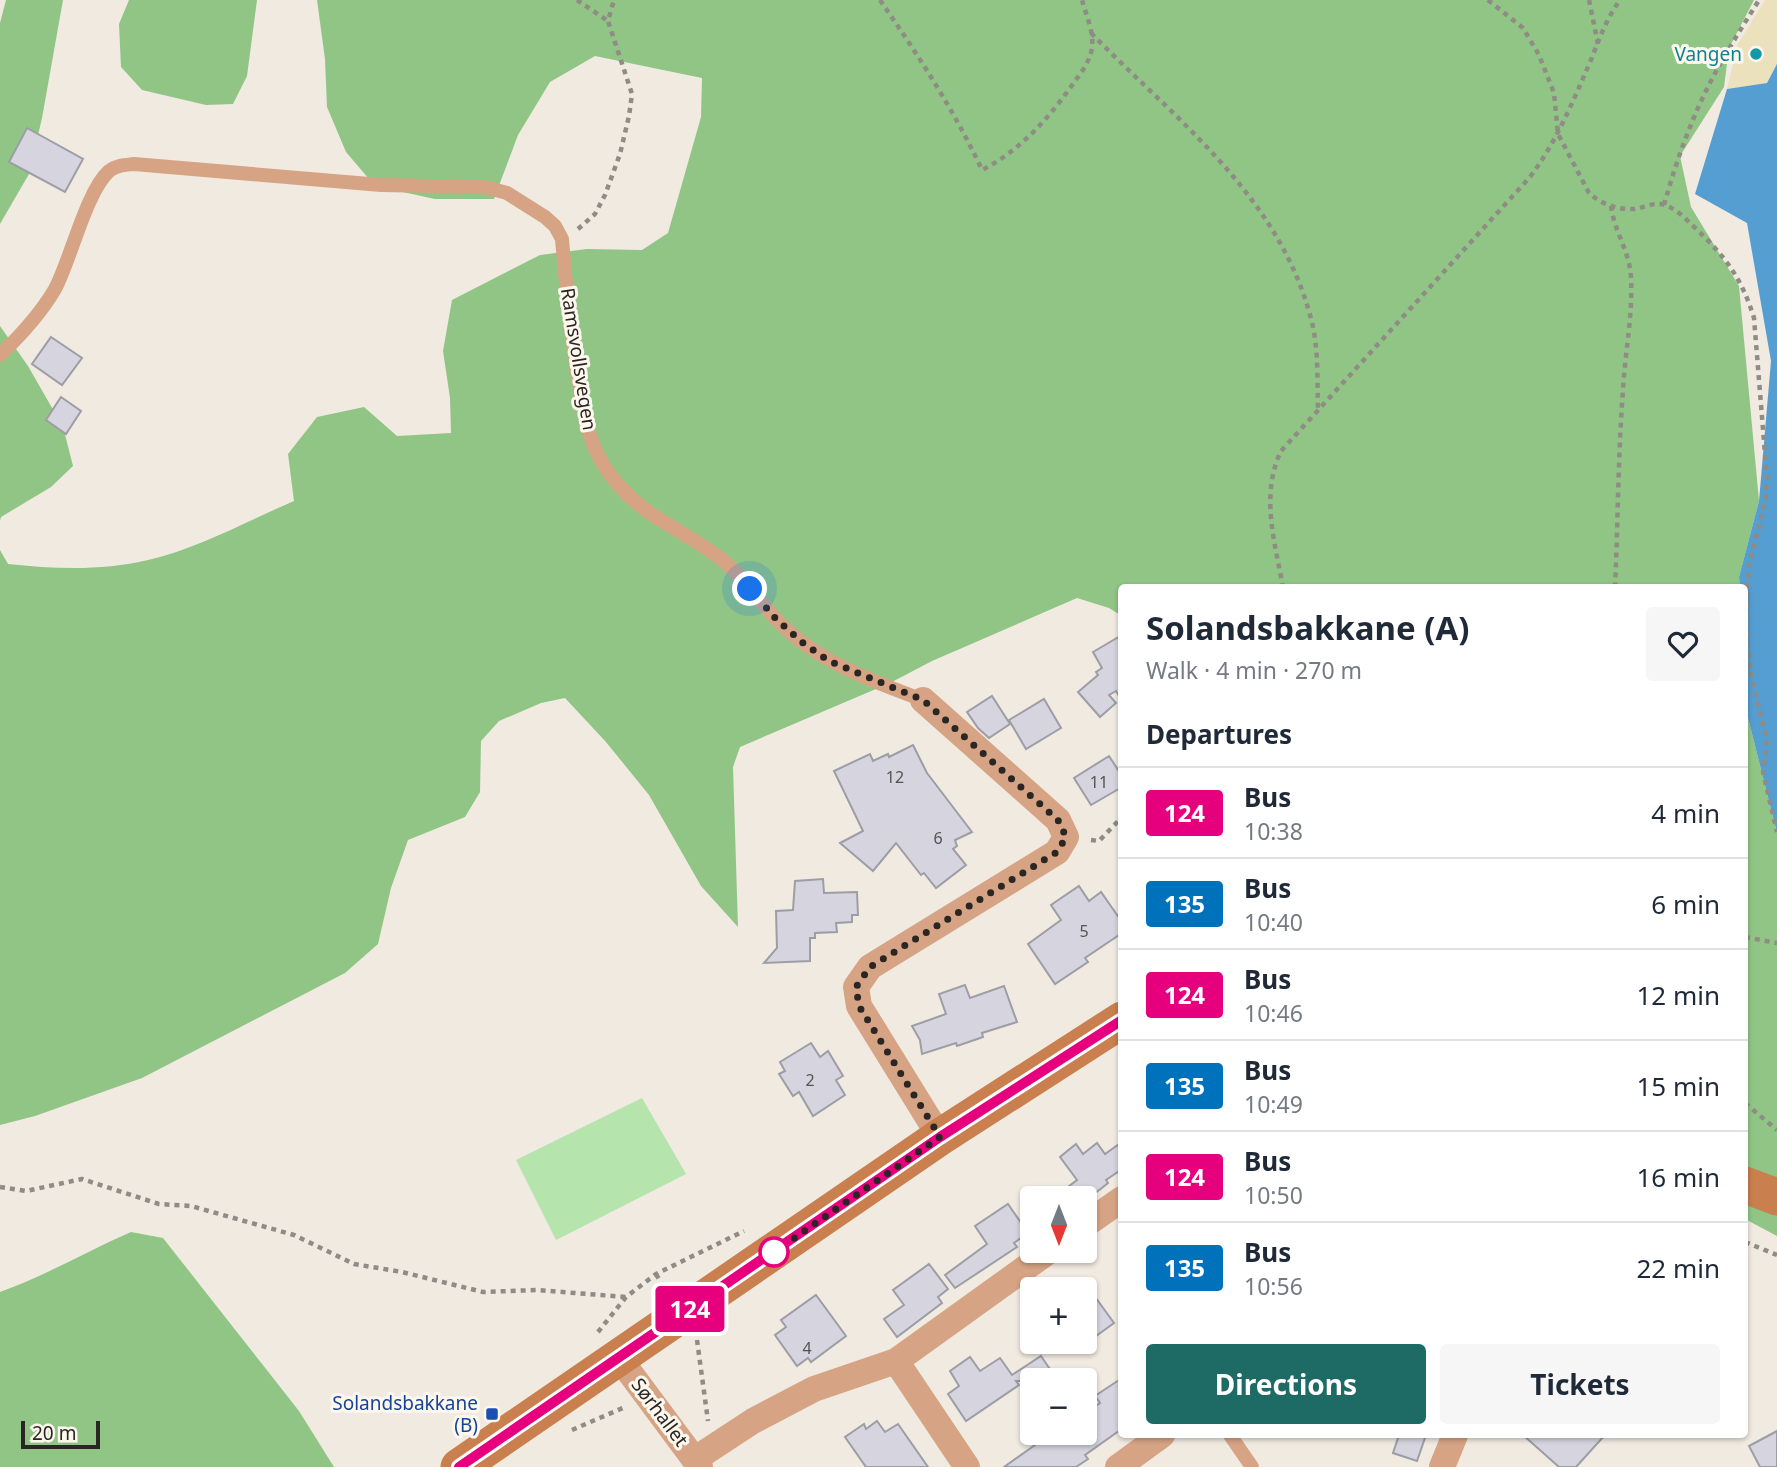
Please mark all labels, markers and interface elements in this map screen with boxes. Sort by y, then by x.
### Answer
place label: Vangen [1674,41,1742,67]
marker: Vangen [1748,46,1764,62]
street label: Ramsvollsvegen [555,286,603,432]
your location [732,571,767,606]
text: Solandsbakkane (A) [1146,605,1470,650]
button: heart [1646,607,1720,681]
text: Walk · 4 min · 270 m [1146,654,1362,686]
text: Departures [1146,716,1292,752]
house number: 12 [886,766,904,788]
house number: 11 [1090,771,1108,793]
text: Bus [1244,779,1291,815]
text: 4 min [1651,795,1720,831]
text: 124 [1164,796,1205,829]
text: 10:38 [1244,815,1303,847]
house number: 6 [933,827,943,849]
text: Bus [1244,870,1291,906]
text: 6 min [1651,886,1720,922]
text: 135 [1164,887,1205,920]
text: 10:40 [1244,906,1303,938]
house number: 5 [1079,920,1089,942]
text: Bus [1244,961,1291,997]
text: 12 min [1636,977,1720,1013]
text: 124 [1164,978,1205,1011]
text: 10:46 [1244,997,1303,1029]
text: Bus [1244,1052,1291,1088]
text: 15 min [1636,1068,1720,1104]
house number: 2 [805,1069,815,1091]
text: 135 [1164,1069,1205,1102]
text: 10:49 [1244,1088,1303,1120]
text: Bus [1244,1143,1291,1179]
text: 16 min [1636,1159,1720,1195]
text: 124 [1164,1160,1205,1193]
text: 10:50 [1244,1179,1303,1211]
north arrow [1020,1186,1097,1264]
map controls [1020,1186,1097,1445]
text: Bus [1244,1234,1291,1270]
unlabelled marker [759,1237,789,1267]
text: 22 min [1636,1250,1720,1286]
text: 135 [1164,1251,1205,1284]
text: 10:56 [1244,1270,1303,1302]
button: + [1020,1277,1097,1354]
line badge: 124 [650,1286,730,1332]
text: 124 [669,1292,711,1325]
house number: 4 [802,1337,812,1359]
button: Directions [1146,1344,1426,1424]
button: Tickets [1440,1344,1720,1424]
button: − [1020,1368,1097,1445]
street label: Sørhallet [626,1372,694,1452]
place label: Solandsbakkane (B) [332,1390,478,1438]
marker: Solandsbakkane (B) [484,1406,500,1422]
scale bar [21,1418,100,1450]
text: 20 m [32,1420,76,1446]

